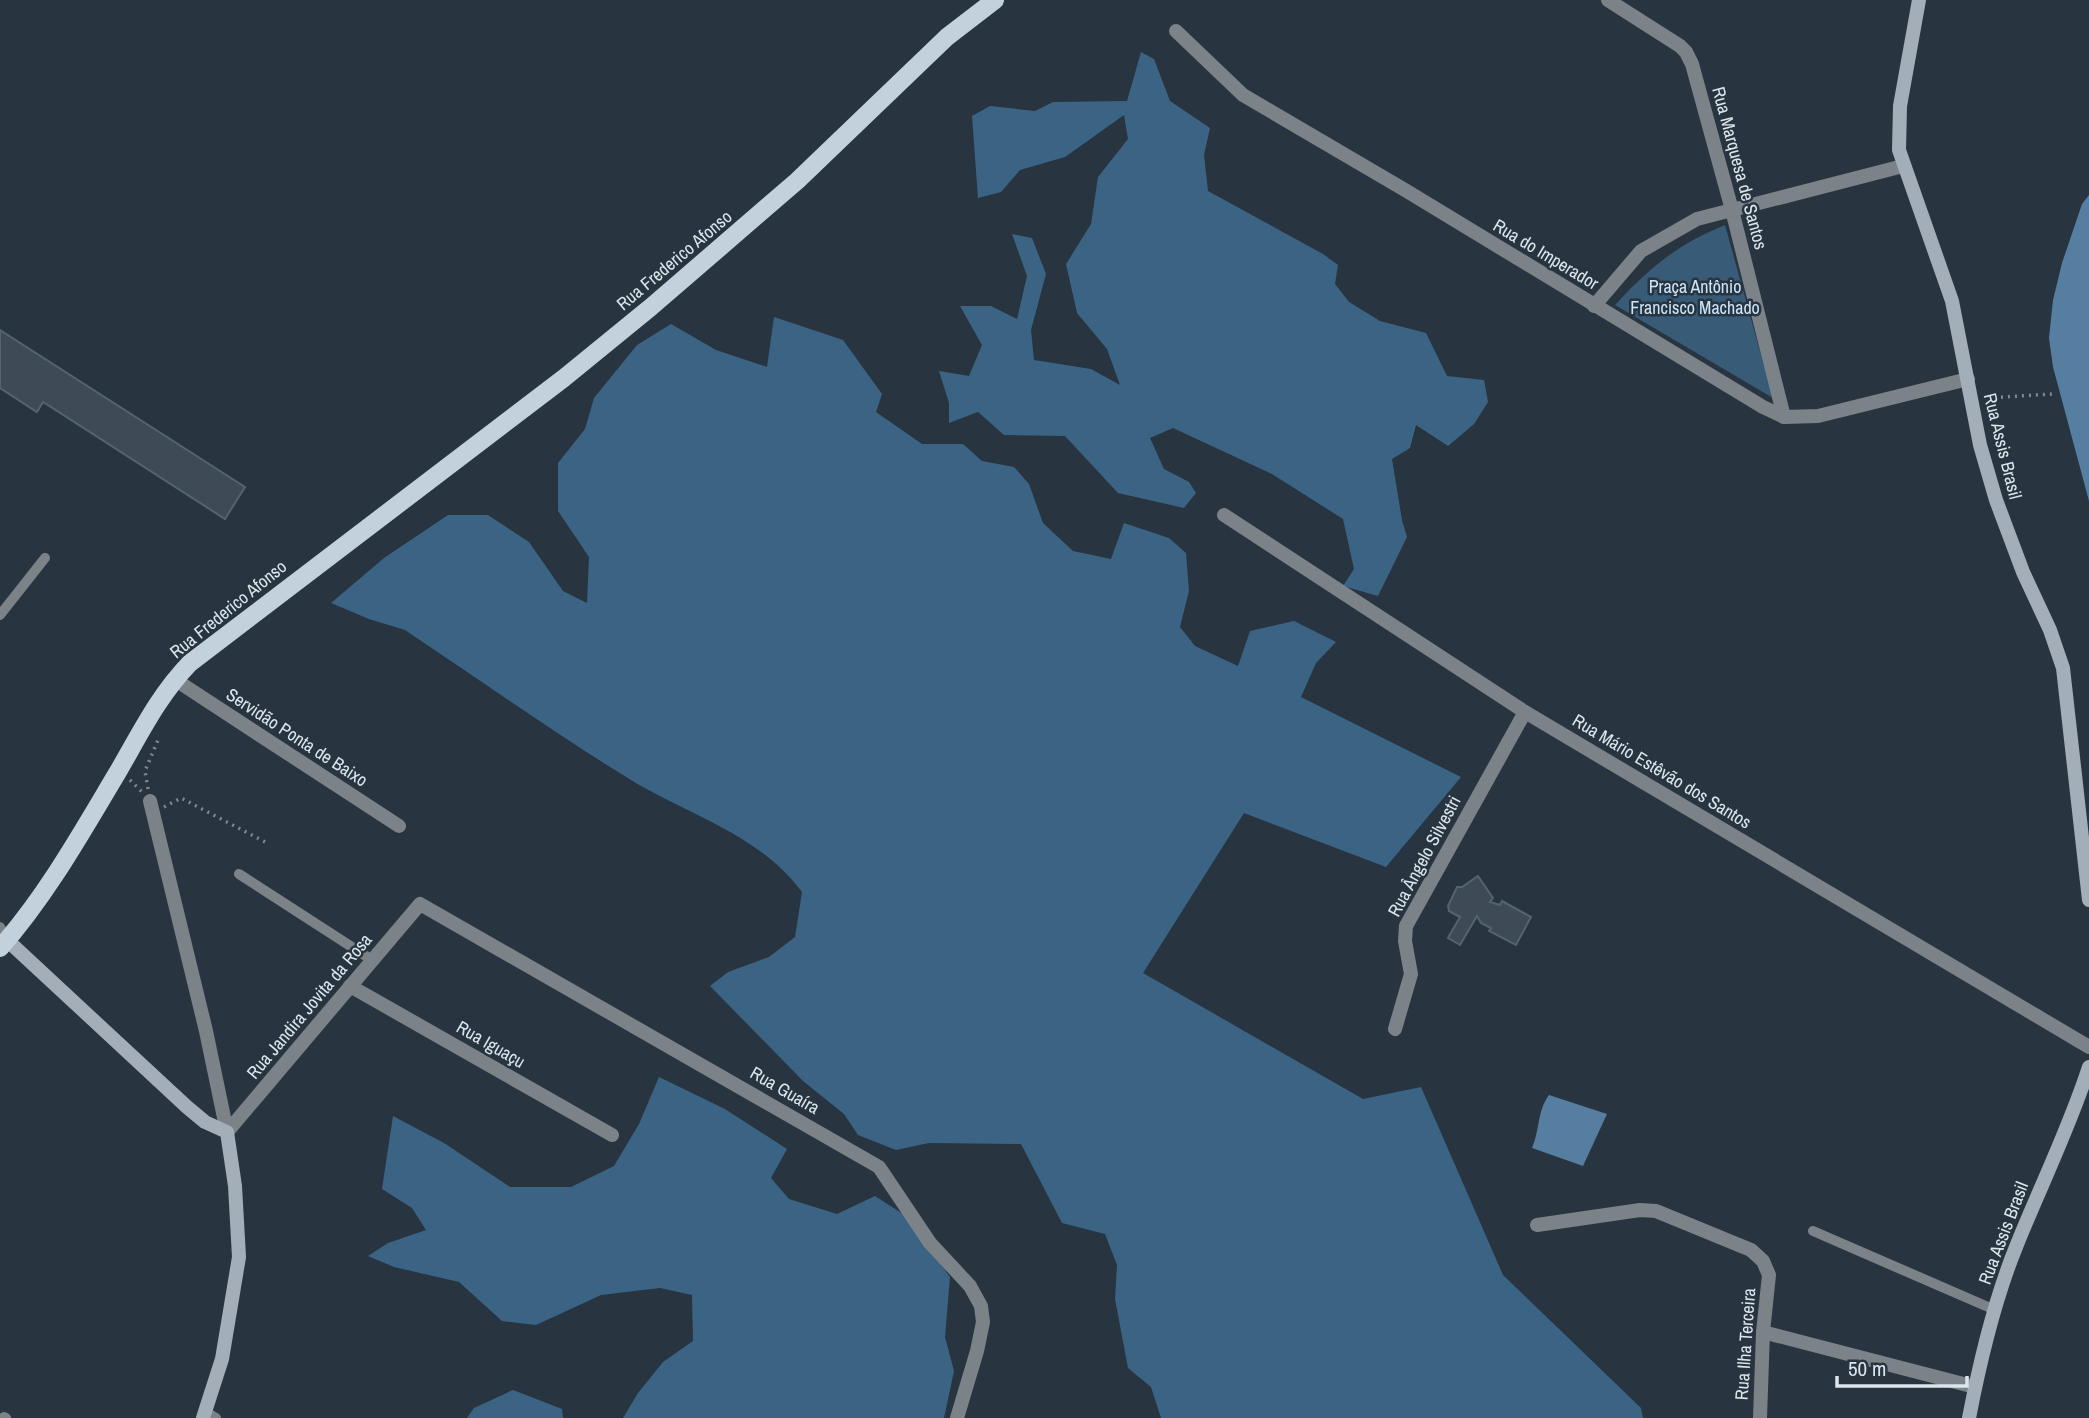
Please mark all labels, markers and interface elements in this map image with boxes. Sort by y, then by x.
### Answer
street label: Rua Marquesa de Santos [1706,84,1774,252]
street label: Rua Frederico Afonso [611,204,737,316]
street label: Rua do Imperador [1489,213,1603,295]
park label: Praça Antônio Francisco Machado [1630,274,1760,320]
street label: Rua Assis Brasil [1978,390,2028,502]
street label: Rua Frederico Afonso [164,554,292,664]
street label: Servidão Ponta de Baixo [221,682,373,792]
street label: Rua Mário Estêvão dos Santos [1568,708,1756,834]
street label: Rua Ângelo Silvestri [1382,791,1466,921]
street label: Rua Jandira Jovita da Rosa [241,928,377,1084]
street label: Rua Iguaçu [452,1014,530,1074]
street label: Rua Guaíra [746,1060,824,1120]
street label: Rua Assis Brasil [1972,1178,2034,1288]
street label: Rua Ilha Terceira [1729,1287,1761,1401]
scale bar [1837,1344,1966,1388]
text: 50 m [1848,1354,1886,1383]

